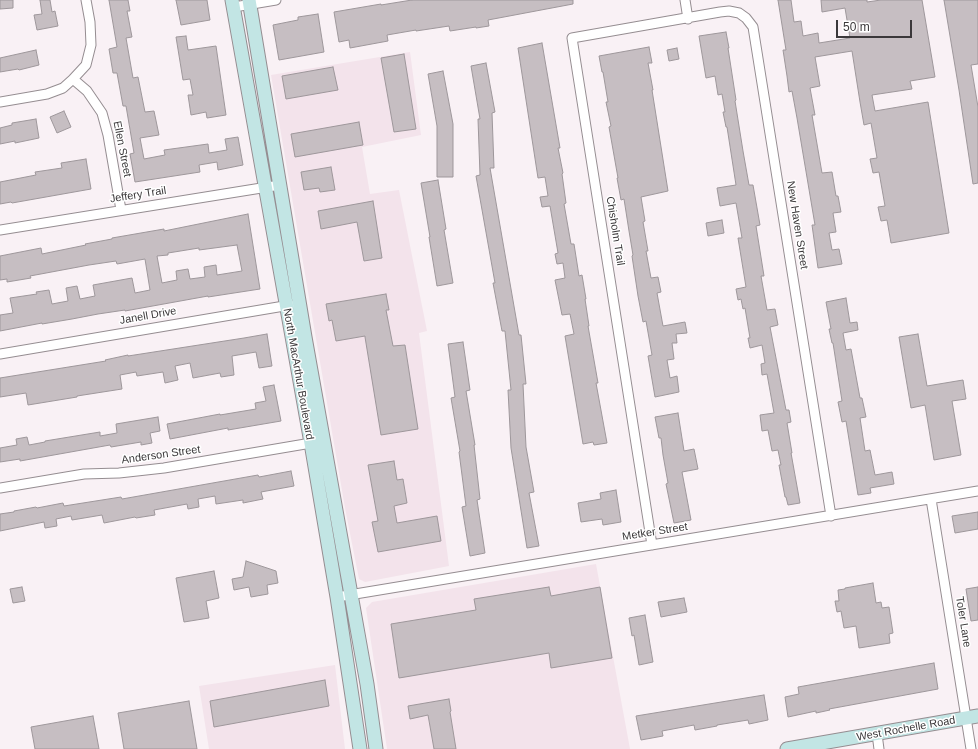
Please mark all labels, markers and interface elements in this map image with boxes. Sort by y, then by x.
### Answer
scale bar [838,12,914,38]
text: 50 m [843,20,870,34]
street label: Ellen Street [110,120,134,178]
street label: New Haven Street [783,180,811,270]
street label: Jeffery Trail [109,184,167,206]
street label: Chisholm Trail [603,195,627,267]
street label: Janell Drive [119,305,177,327]
street label: North MacArthur Boulevard [280,307,316,441]
street label: Anderson Street [121,443,201,467]
street label: Metker Street [621,520,689,544]
street label: Toler Lane [952,596,974,648]
street label: West Rochelle Road [856,714,956,744]

